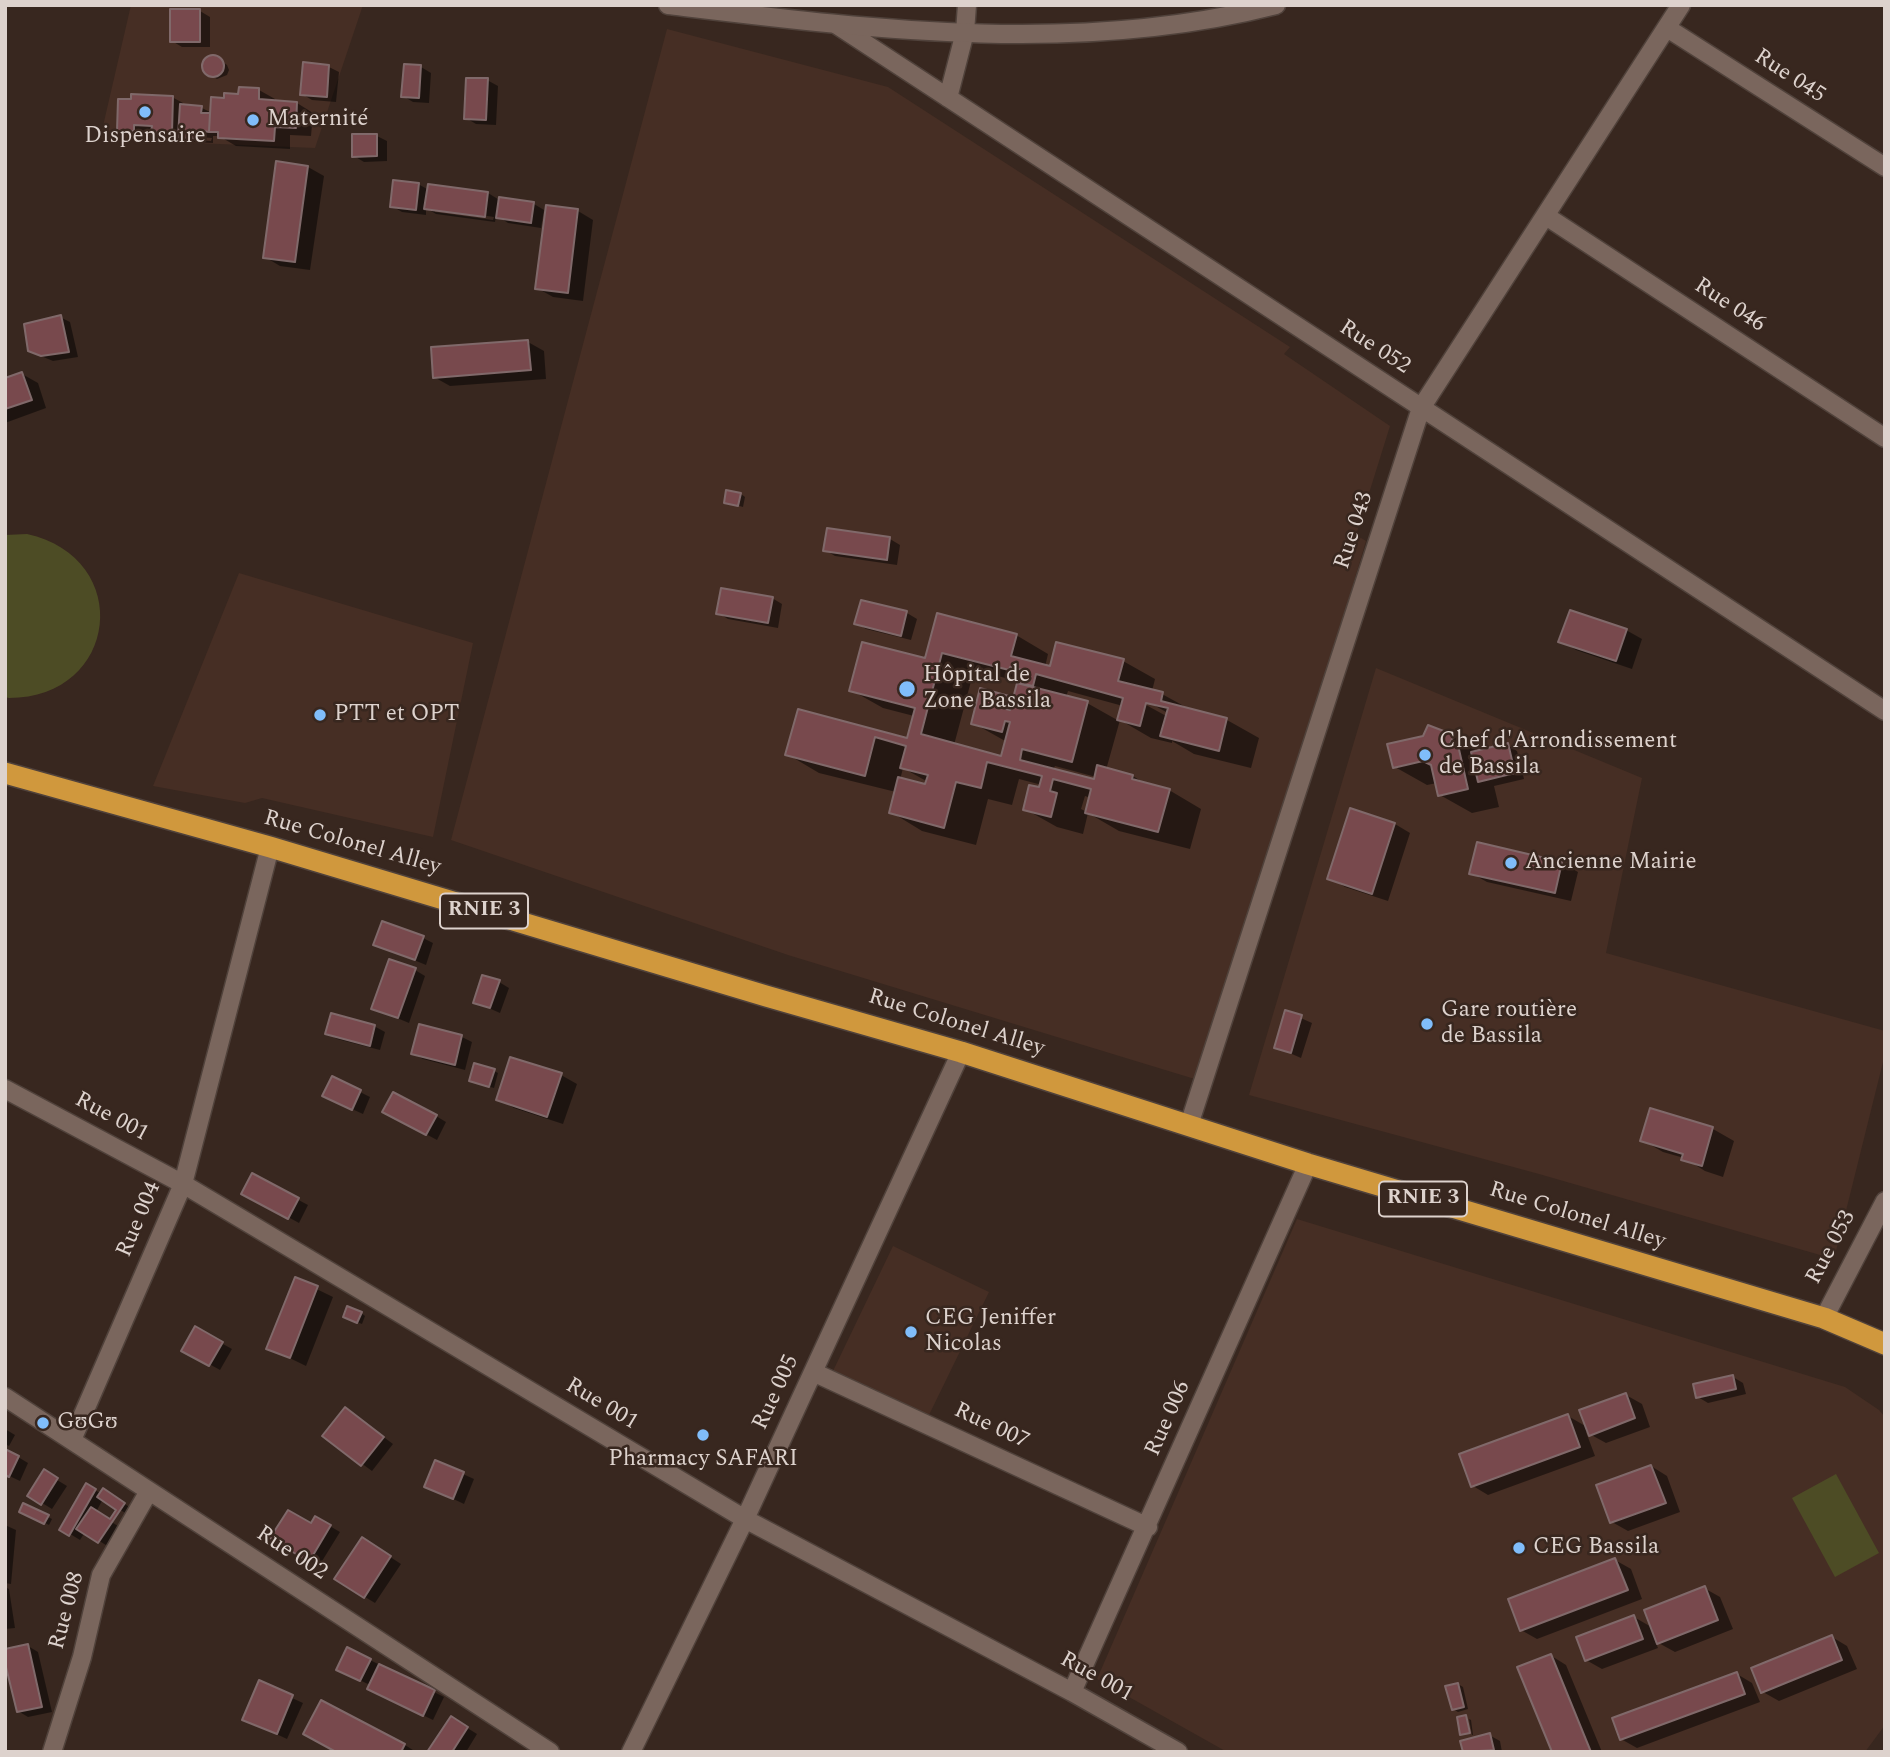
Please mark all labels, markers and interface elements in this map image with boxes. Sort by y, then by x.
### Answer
street label: Rue 045 [1748,44,1830,110]
marker: Dispensaire [137,104,153,120]
place label: Maternité [267,106,368,134]
marker: Maternité [245,112,261,128]
place label: Dispensaire [84,123,206,151]
street label: Rue 046 [1688,273,1770,339]
street label: Rue 052 [1333,315,1415,381]
street label: Rue 043 [1330,489,1380,573]
place label: Hôpital de Zone Bassila [923,662,1051,716]
marker: Hôpital de Zone Bassila [897,679,917,699]
place label: PTT et OPT [334,701,459,729]
marker: PTT et OPT [312,707,328,723]
place label: Chef d'Arrondissement de Bassila [1439,728,1677,782]
marker: Chef d'Arrondissement de Bassila [1417,747,1433,763]
street label: Rue Colonel Alley [260,806,444,882]
place label: Ancienne Mairie [1525,849,1697,877]
marker: Ancienne Mairie [1503,855,1519,871]
road number: RNIE 3 [440,894,528,928]
street label: Rue Colonel Alley [864,984,1048,1064]
place label: Gare routière de Bassila [1441,997,1577,1051]
marker: Gare routière de Bassila [1419,1016,1435,1032]
street label: Rue 001 [69,1087,153,1149]
street label: Rue Colonel Alley [1485,1177,1669,1257]
street label: Rue 004 [112,1178,168,1262]
road number: RNIE 3 [1379,1182,1467,1216]
street label: Rue 053 [1801,1206,1863,1290]
place label: CEG Jeniffer Nicolas [925,1305,1056,1359]
marker: CEG Jeniffer Nicolas [903,1324,919,1340]
street label: Rue 005 [748,1351,806,1435]
street label: Rue 001 [560,1373,642,1437]
street label: Rue 006 [1140,1377,1198,1461]
street label: Rue 007 [949,1398,1033,1456]
place label: GʊGʊ [57,1409,118,1437]
marker: GʊGʊ [35,1415,51,1431]
marker: Pharmacy SAFARI [695,1427,711,1443]
place label: Pharmacy SAFARI [608,1446,798,1474]
street label: Rue 002 [250,1521,332,1587]
place label: CEG Bassila [1533,1534,1659,1562]
marker: CEG Bassila [1511,1540,1527,1556]
street label: Rue 008 [44,1569,92,1653]
street label: Rue 001 [1055,1647,1137,1709]

